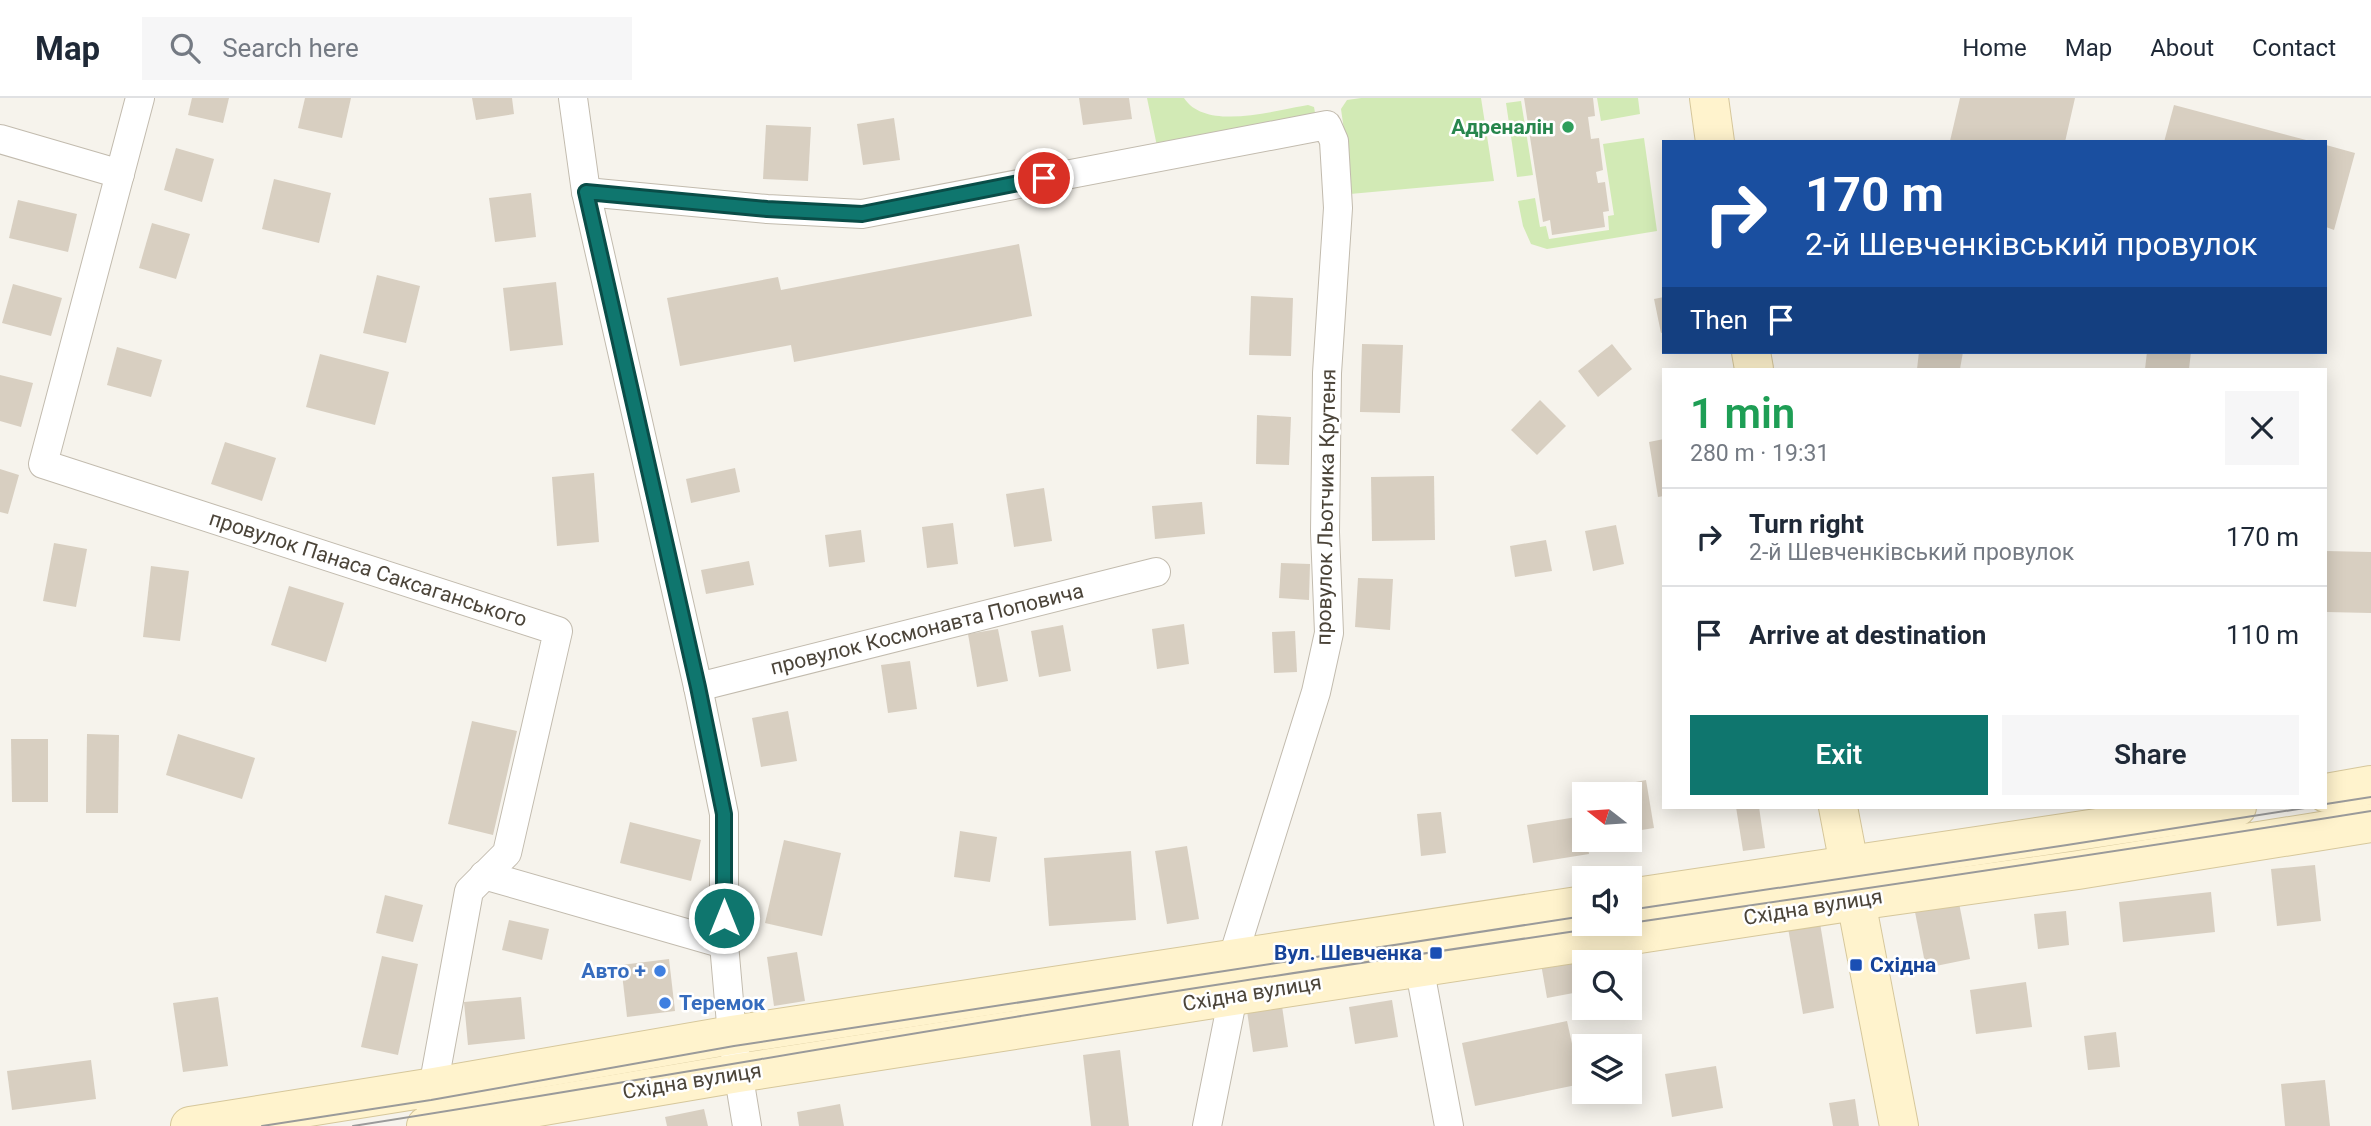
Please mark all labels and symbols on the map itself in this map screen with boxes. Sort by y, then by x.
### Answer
place label: Адреналін [1451,115,1554,139]
marker: Адреналін [1560,119,1576,135]
pin [1014,148,1074,208]
street label: провулок Льотчика Крутеня [1312,369,1340,645]
street label: провулок Панаса Саксаганського [206,506,530,632]
street label: провулок Космонавта Поповича [768,578,1086,680]
north arrow [1572,782,1642,852]
position arrow [687,881,761,955]
street label: Східна вулиця [1742,884,1884,930]
place label: Вул. Шевченка [1274,941,1422,965]
marker: Вул. Шевченка [1428,945,1444,961]
place label: Східна [1870,953,1936,977]
marker: Східна [1848,957,1864,973]
place label: Авто + [581,959,646,983]
marker: Авто + [652,963,668,979]
street label: Східна вулиця [1181,970,1323,1016]
place label: Теремок [679,991,765,1015]
marker: Теремок [657,995,673,1011]
street label: Східна вулиця [621,1058,763,1104]

